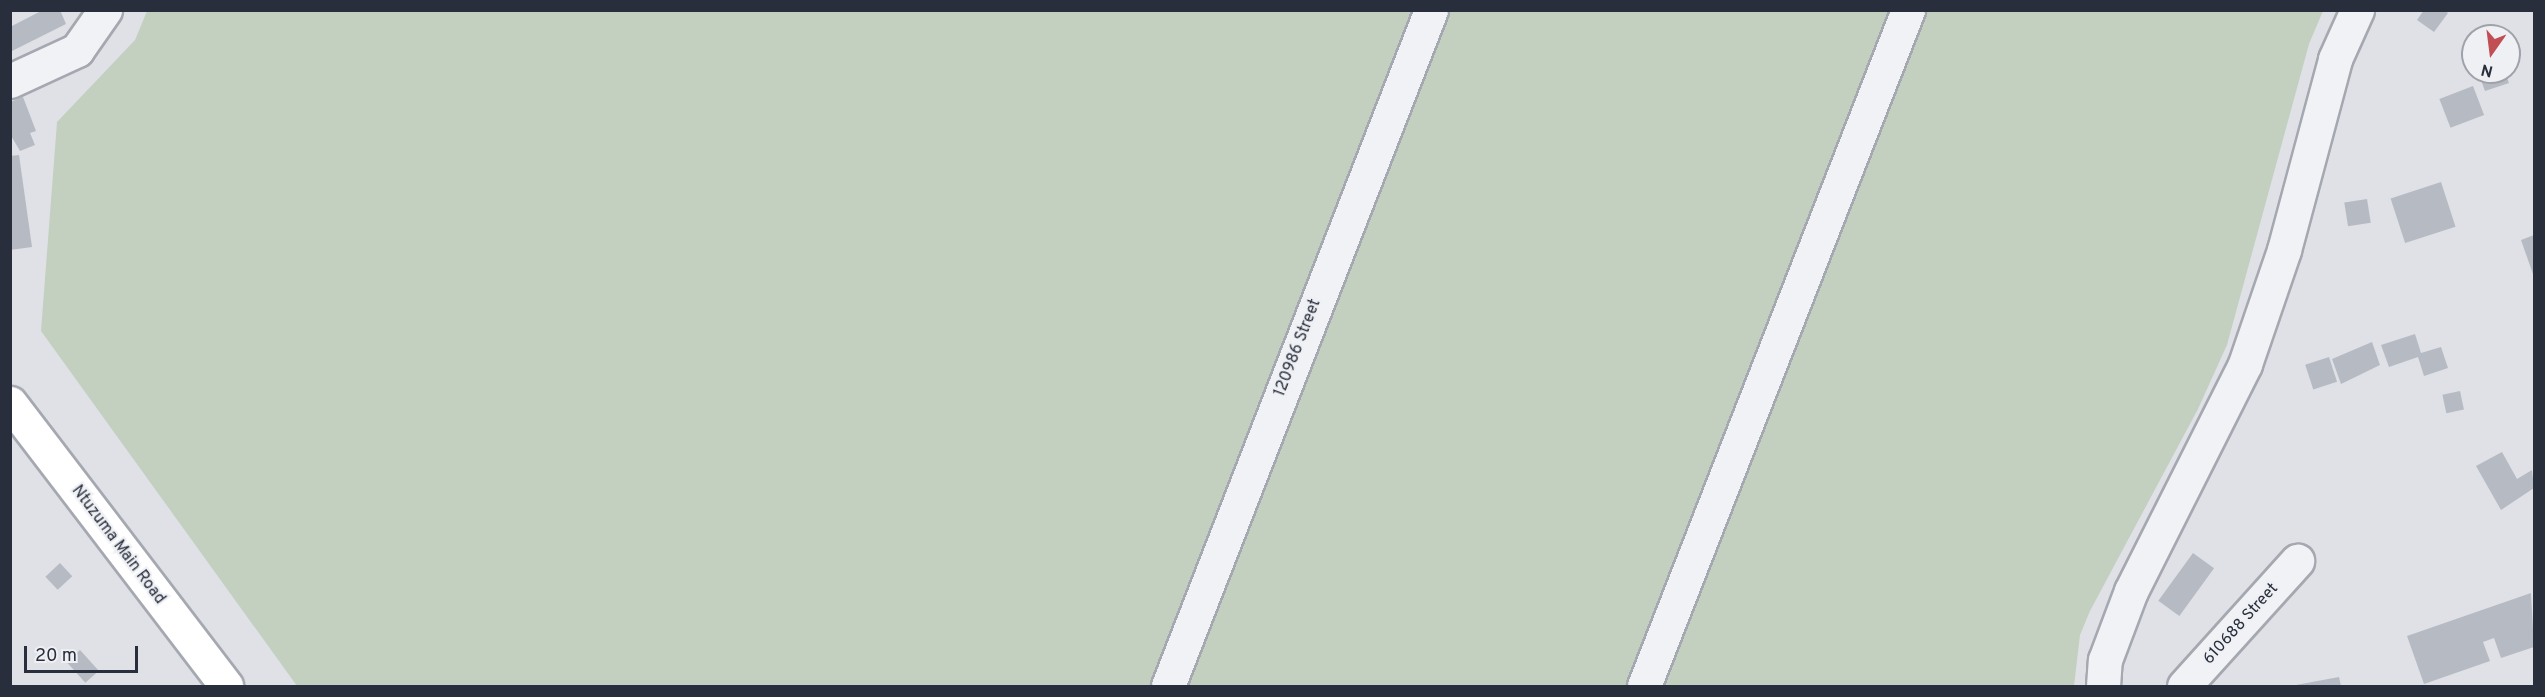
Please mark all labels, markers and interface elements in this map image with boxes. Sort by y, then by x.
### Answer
north arrow [2461,24,2521,84]
text: N [2479,58,2495,81]
street label: 120986 Street [1271,297,1325,399]
street label: Ntuzuma Main Road [67,482,169,608]
street label: 610688 Street [2200,579,2282,669]
scale bar [27,634,141,672]
text: 20 m [35,645,77,668]

